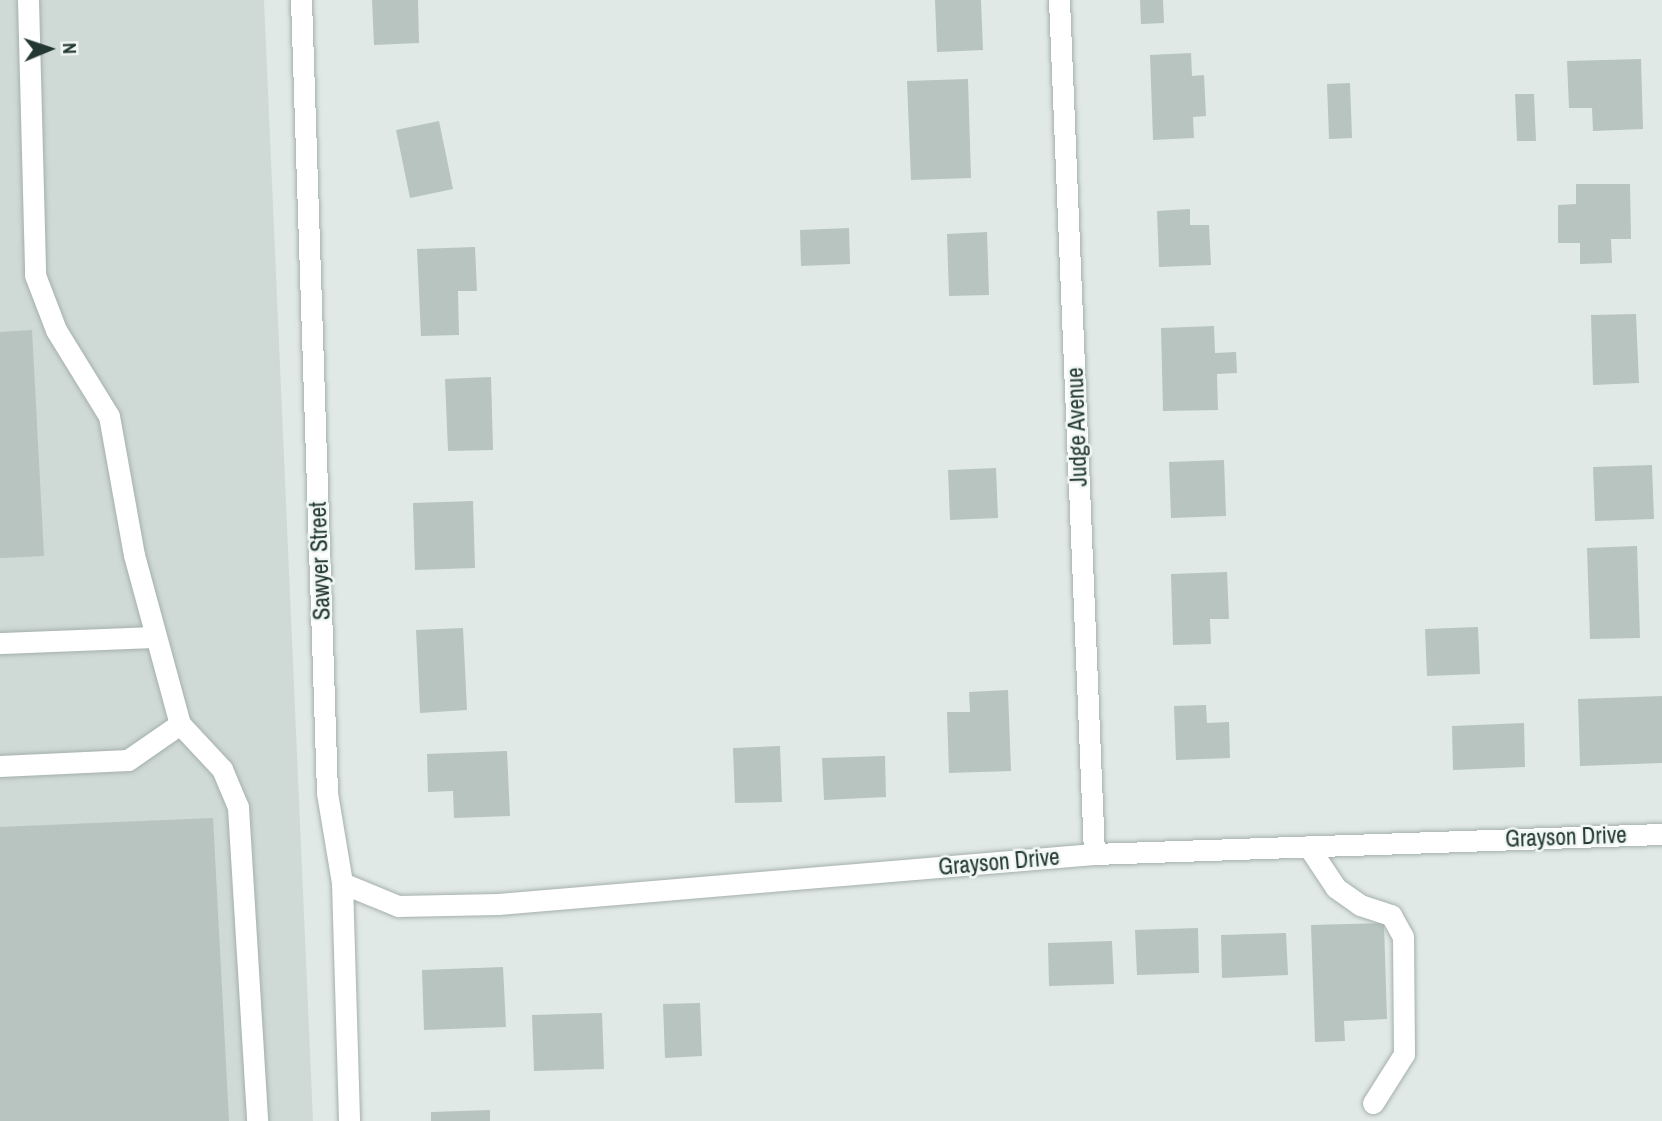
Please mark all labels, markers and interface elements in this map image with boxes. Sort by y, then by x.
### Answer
north arrow [14,14,84,84]
text: N [57,42,83,54]
street label: Judge Avenue [1061,366,1093,488]
street label: Sawyer Street [304,501,336,621]
street label: Grayson Drive [1505,821,1627,853]
street label: Grayson Drive [937,843,1061,881]

